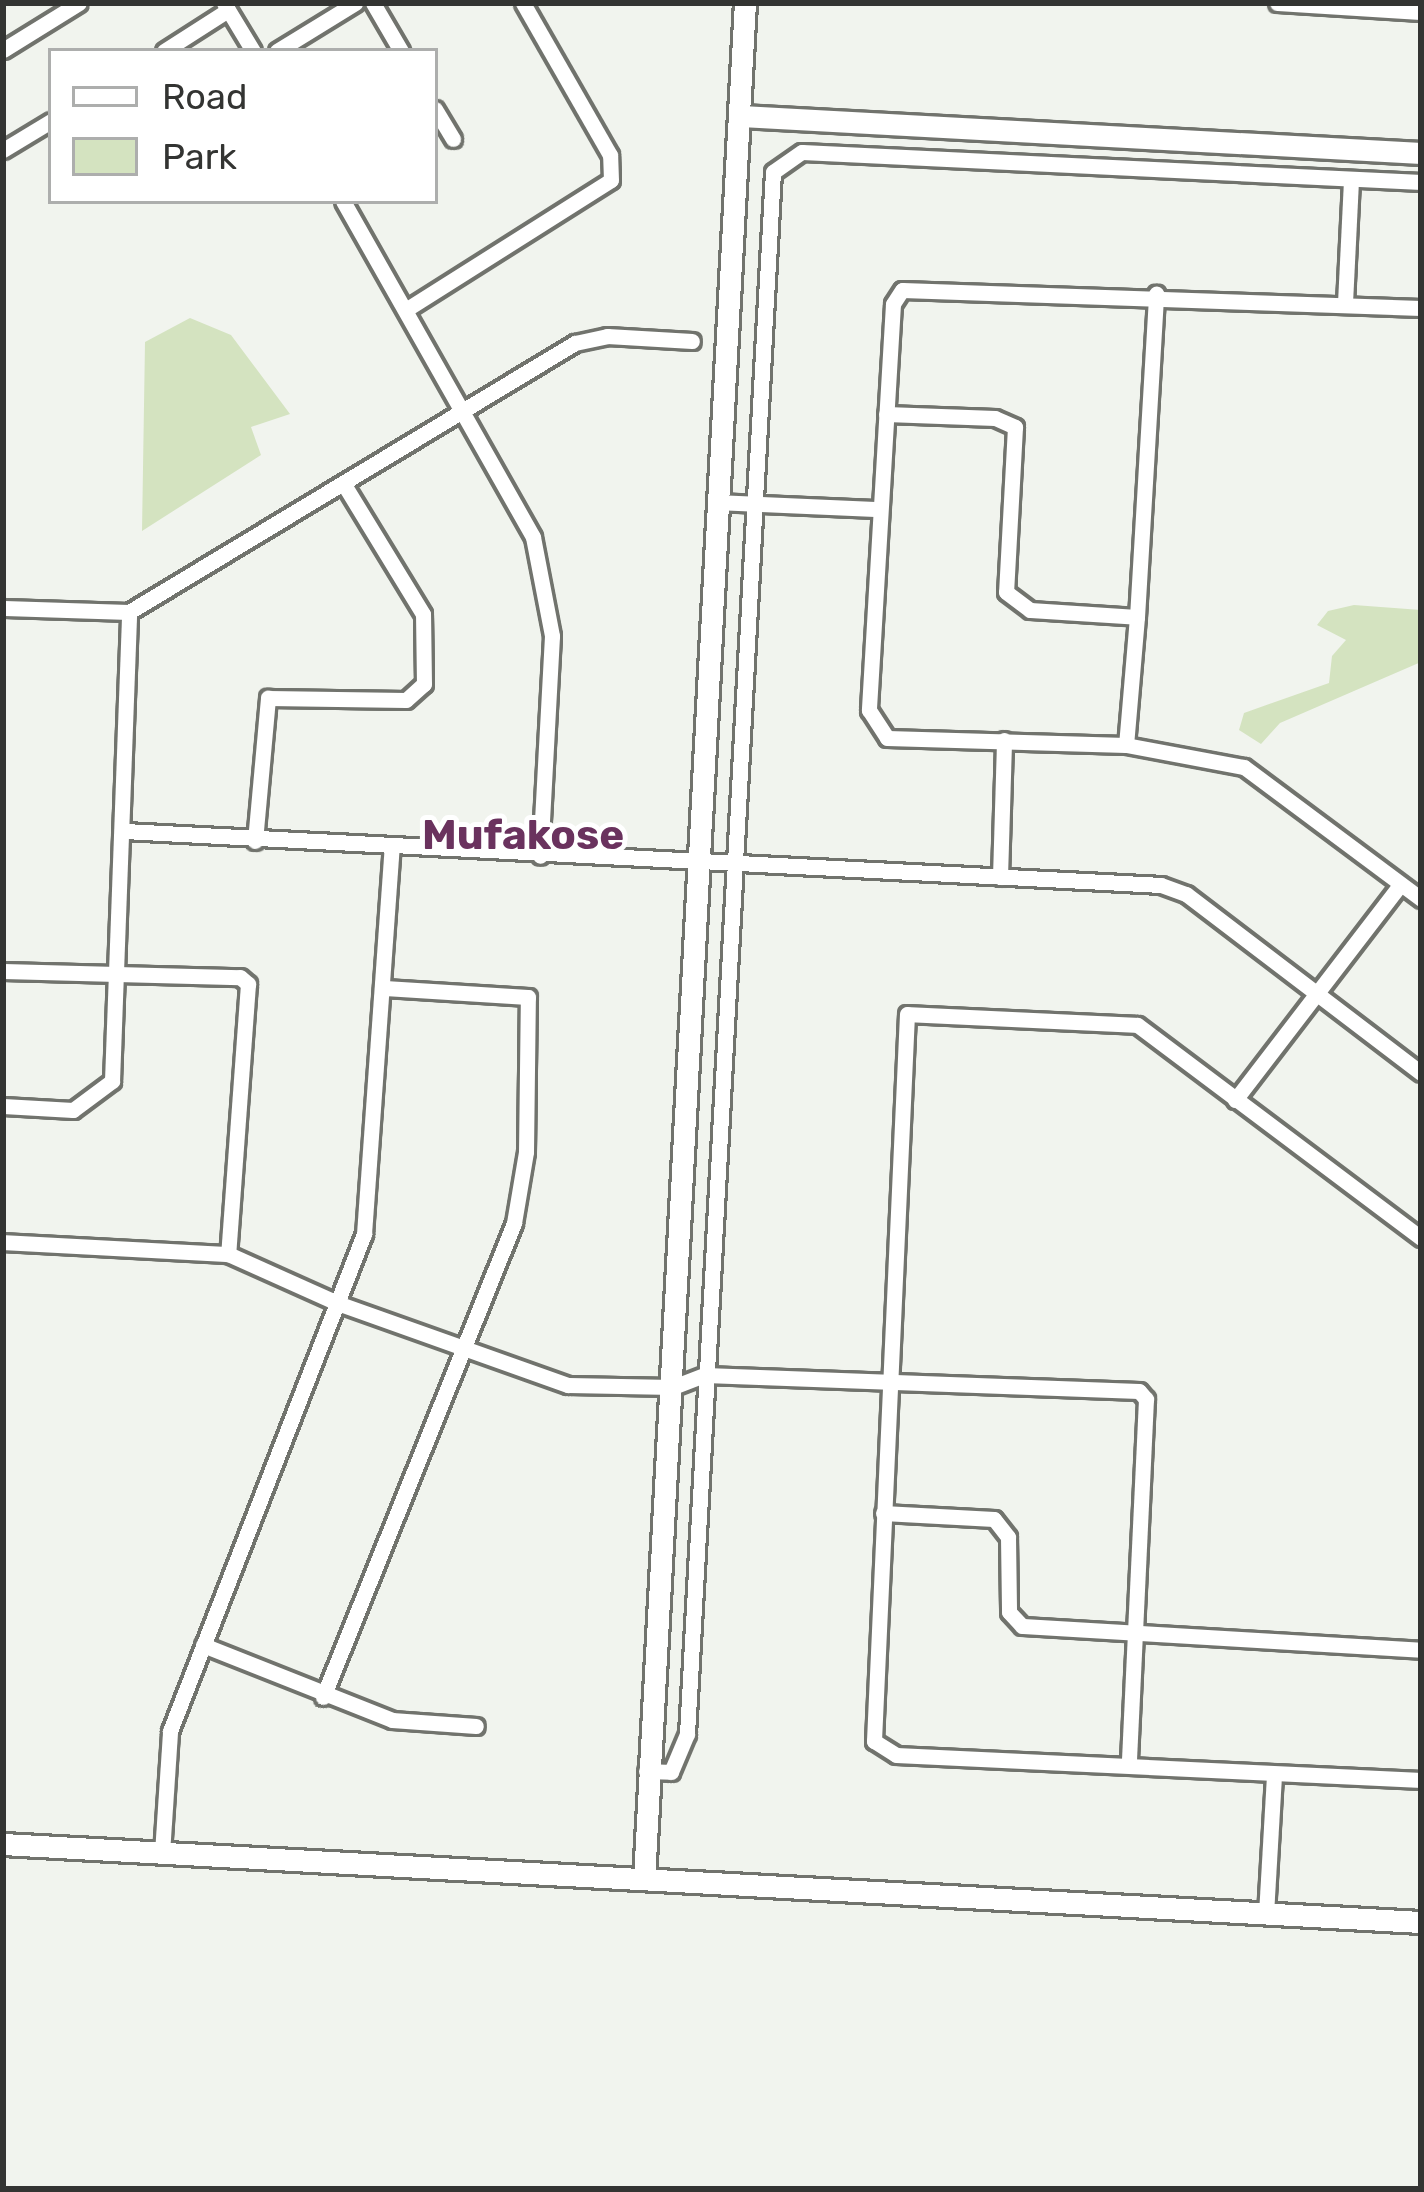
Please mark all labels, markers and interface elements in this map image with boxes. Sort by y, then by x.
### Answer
legend [48,48,438,204]
text: Road [162,75,247,118]
text: Park [162,135,237,178]
district label: Mufakose [422,810,624,860]

